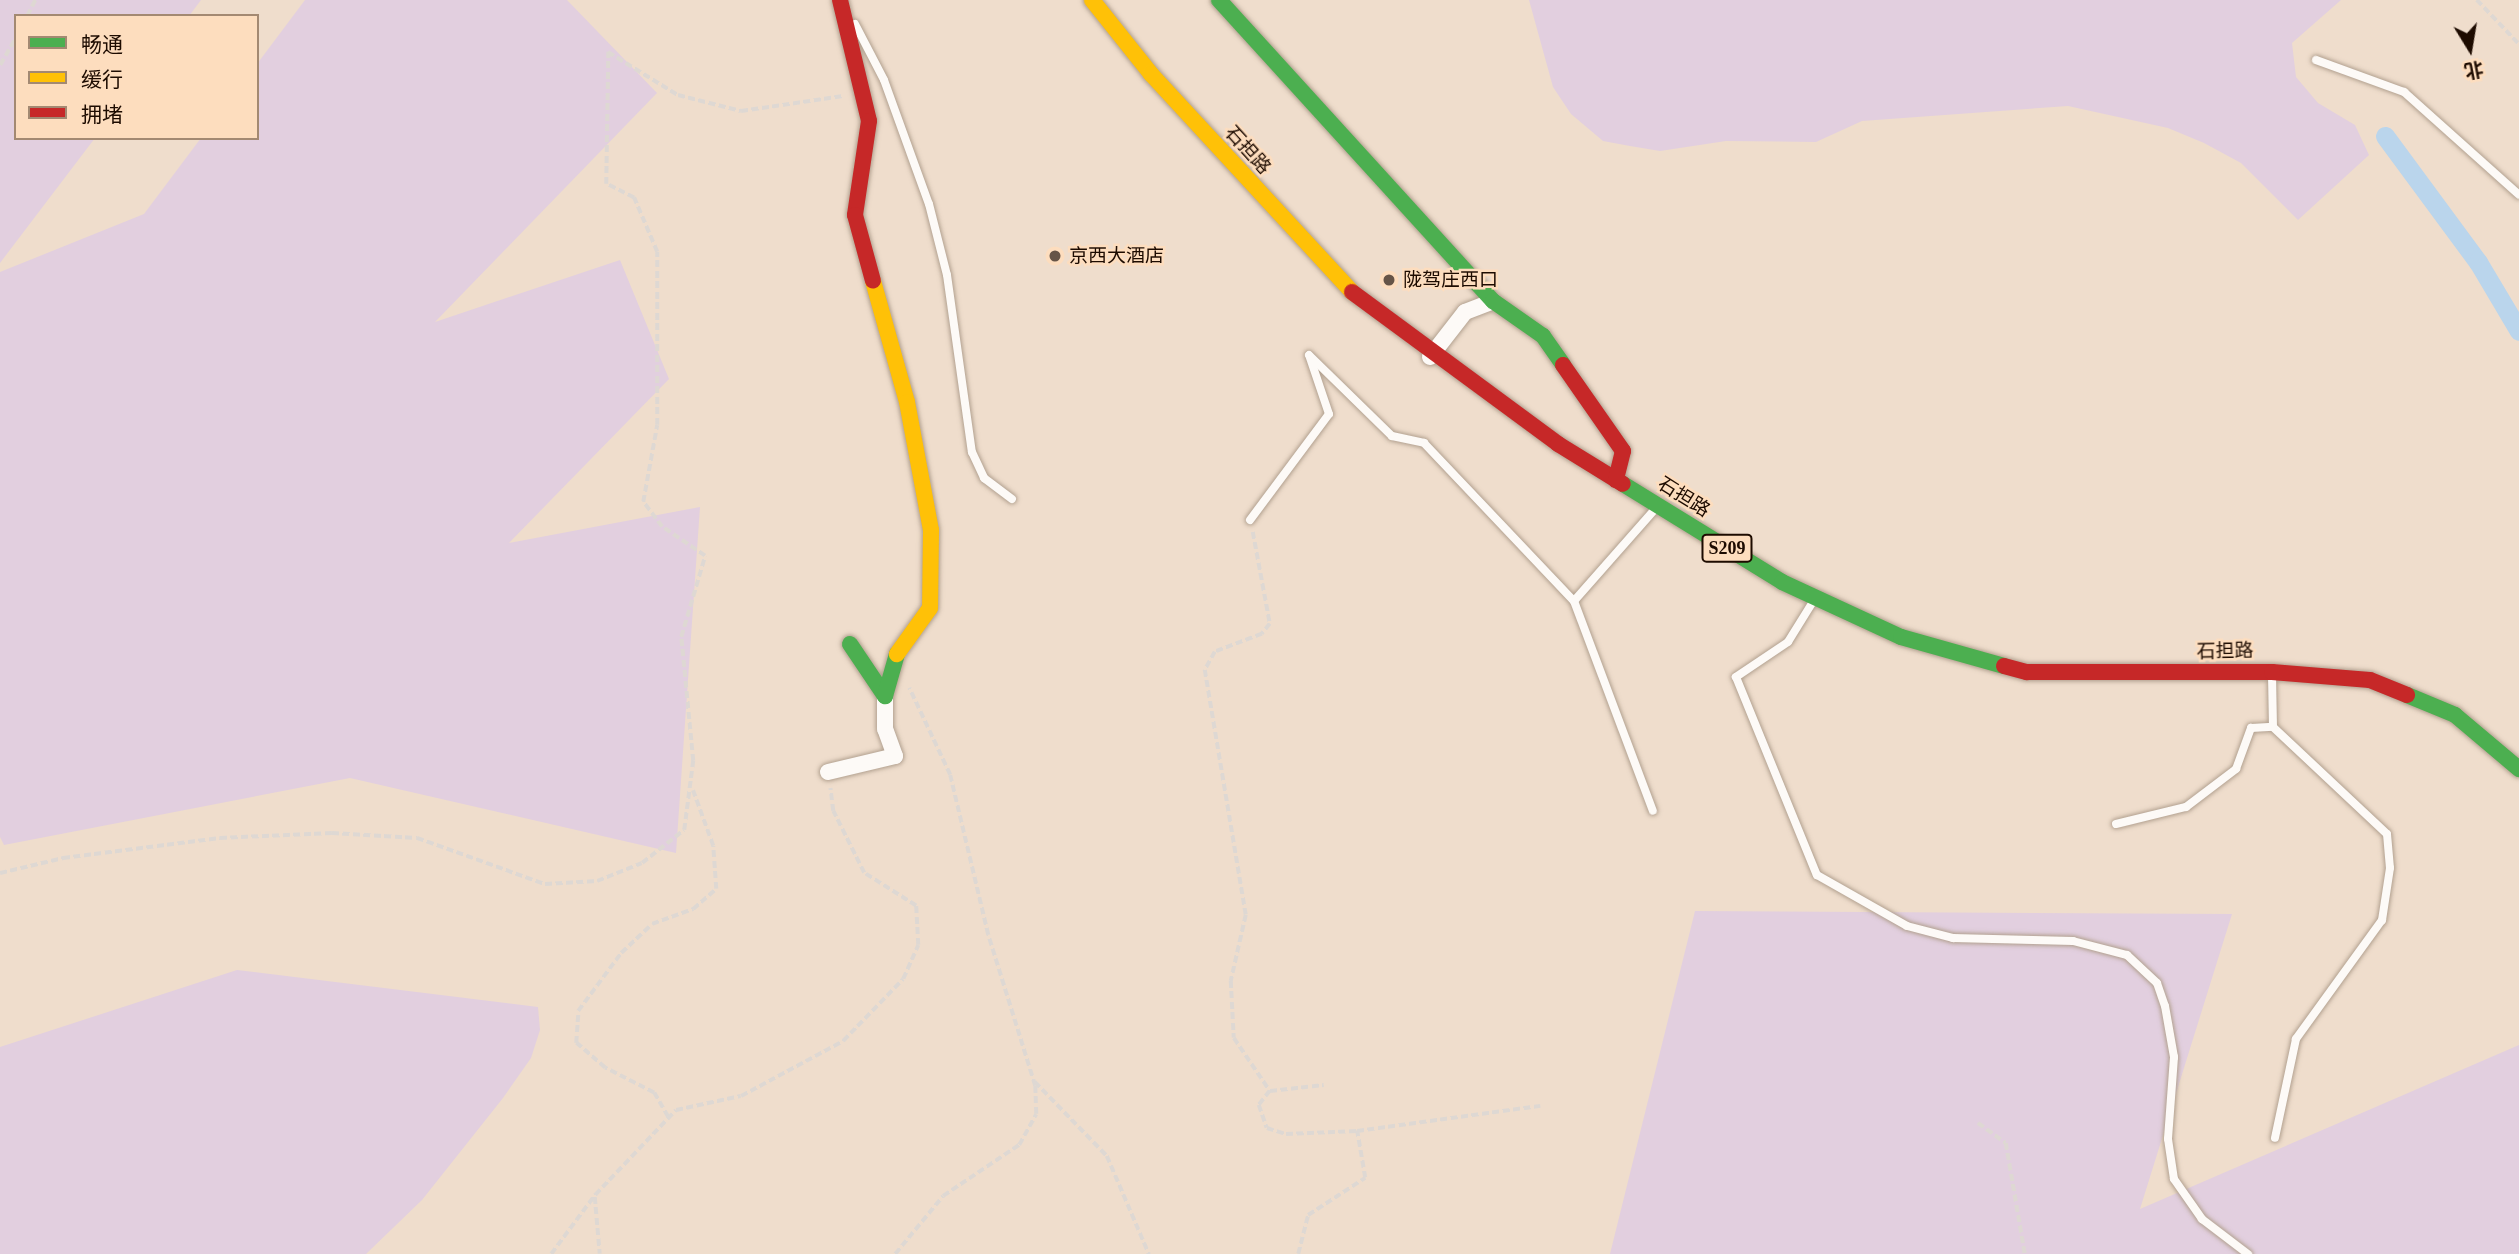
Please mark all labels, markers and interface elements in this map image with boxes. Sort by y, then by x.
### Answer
legend [14,14,259,140]
north arrow [2435,14,2505,84]
text: 畅通 [81,33,123,57]
text: 北 [2463,58,2485,82]
text: 缓行 [81,68,123,92]
text: 拥堵 [81,103,123,127]
street label: 石担路 [1220,121,1276,179]
place label: 京西大酒店 [1069,245,1164,267]
marker: 京西大酒店 [1047,248,1063,264]
place label: 陇驾庄西口 [1403,269,1498,291]
marker: 陇驾庄西口 [1381,272,1397,288]
street label: 石担路 [1654,472,1714,522]
road number: S209 [1701,534,1753,562]
street label: 石担路 [2196,639,2254,663]

